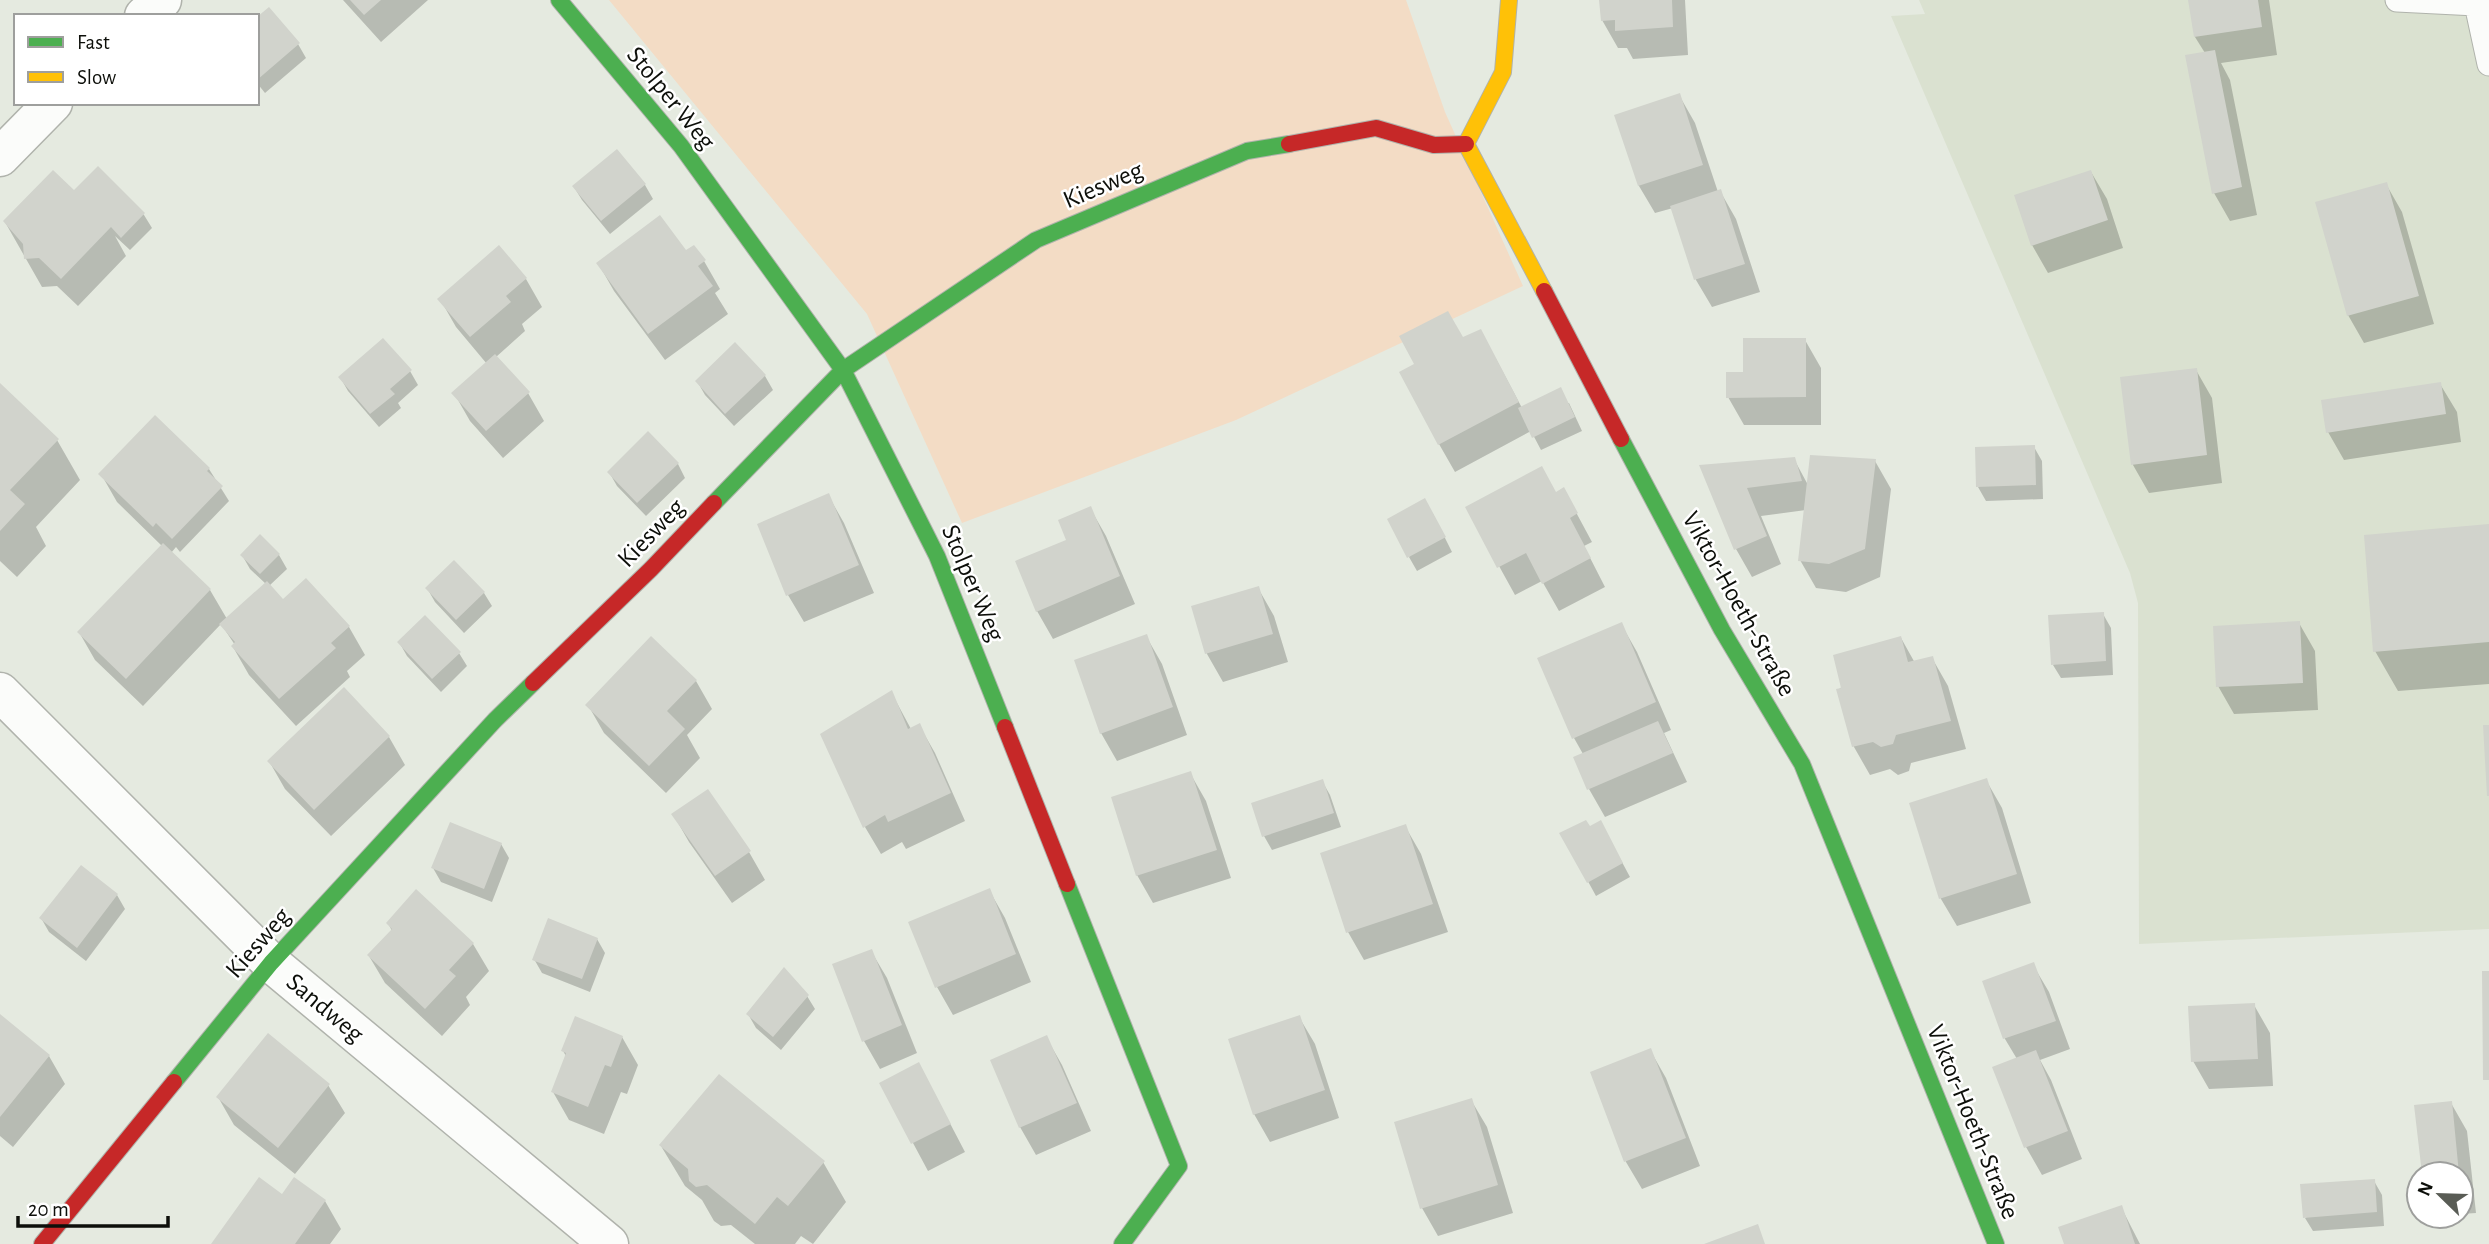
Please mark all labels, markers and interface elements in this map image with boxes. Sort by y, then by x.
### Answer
legend [14,14,259,105]
text: Fast [77,32,110,53]
street label: Stolper Weg [622,42,720,155]
text: Slow [77,67,116,88]
street label: Kiesweg [1059,157,1147,213]
street label: Kiesweg [613,494,690,572]
street label: Viktor-Hoeth-Straße [1677,507,1801,701]
street label: Stolper Weg [937,521,1009,645]
street label: Kiesweg [221,903,295,983]
street label: Sandweg [281,968,369,1048]
street label: Viktor-Hoeth-Straße [1922,1021,2024,1223]
north arrow [2405,1160,2475,1230]
text: N [2414,1179,2437,1199]
scale bar [18,1184,168,1228]
text: 20 m [28,1199,69,1220]

